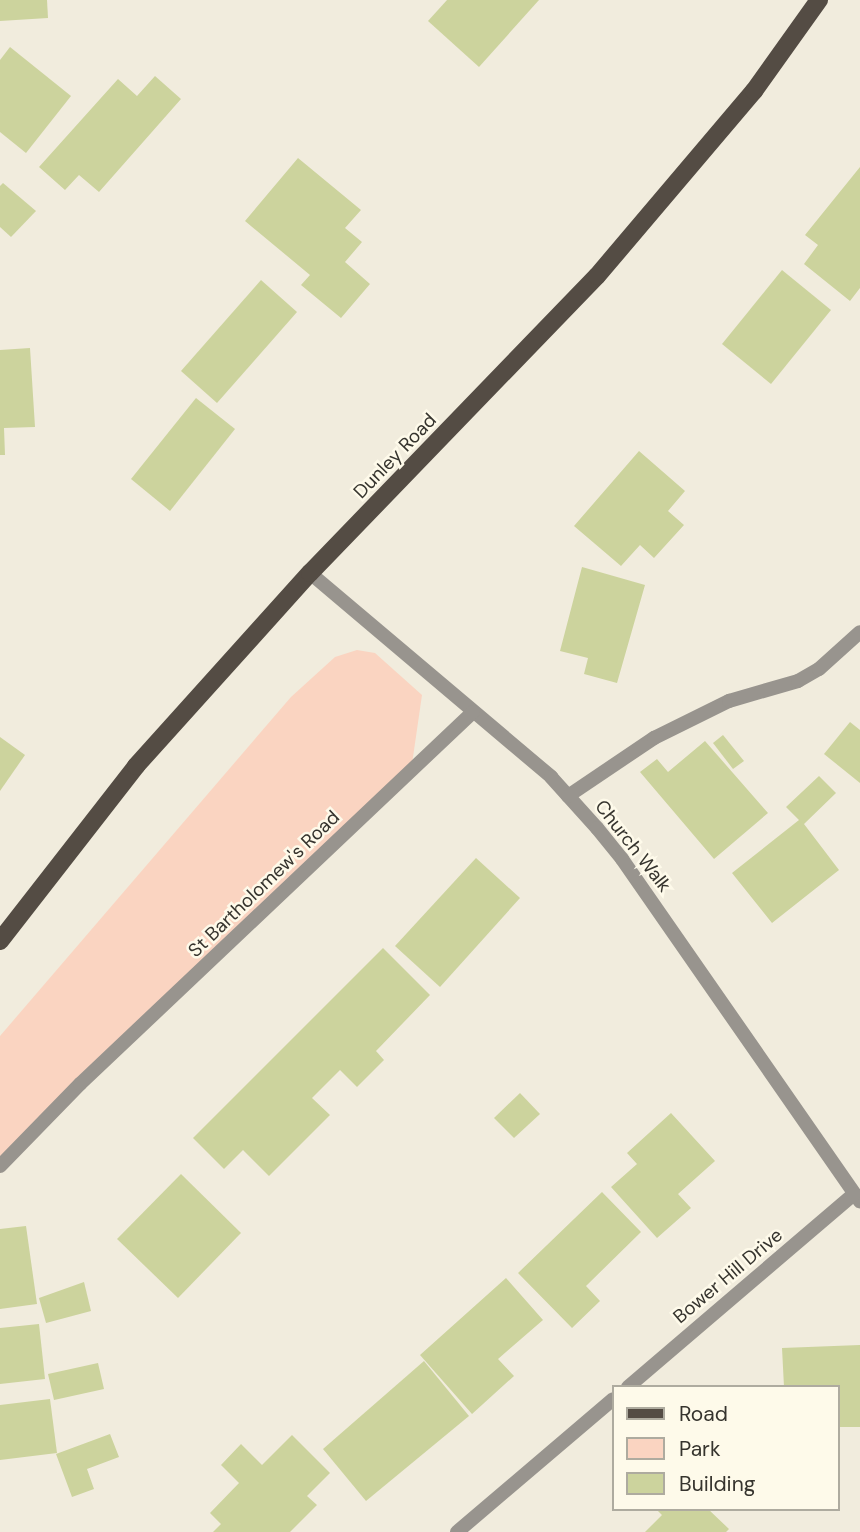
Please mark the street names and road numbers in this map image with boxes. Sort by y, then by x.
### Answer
street label: Dunley Road [349,409,441,503]
street label: Church Walk [590,795,676,897]
street label: St Bartholomew's Road [184,806,344,962]
street label: Bower Hill Drive [669,1224,787,1328]

